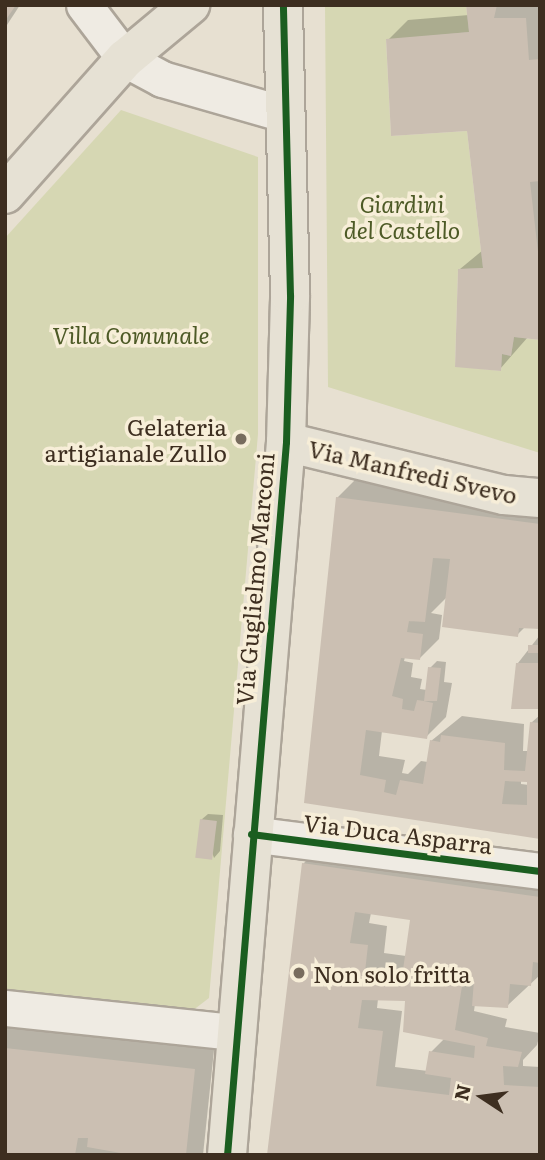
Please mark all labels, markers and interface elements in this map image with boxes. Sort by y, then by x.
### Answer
park label: Giardini del Castello [344,189,460,243]
park label: Villa Comunale [53,320,209,348]
place label: Gelateria artigianale Zullo [45,412,227,466]
marker: Gelateria artigianale Zullo [233,431,249,447]
street label: Via Manfredi Svevo [306,434,520,508]
street label: Via Guglielmo Marconi [229,452,279,706]
street label: Via Duca Asparra [302,808,494,858]
place label: Non solo fritta [313,959,471,987]
marker: Non solo fritta [291,965,307,981]
north arrow [447,1062,517,1132]
text: N [446,1081,477,1103]

